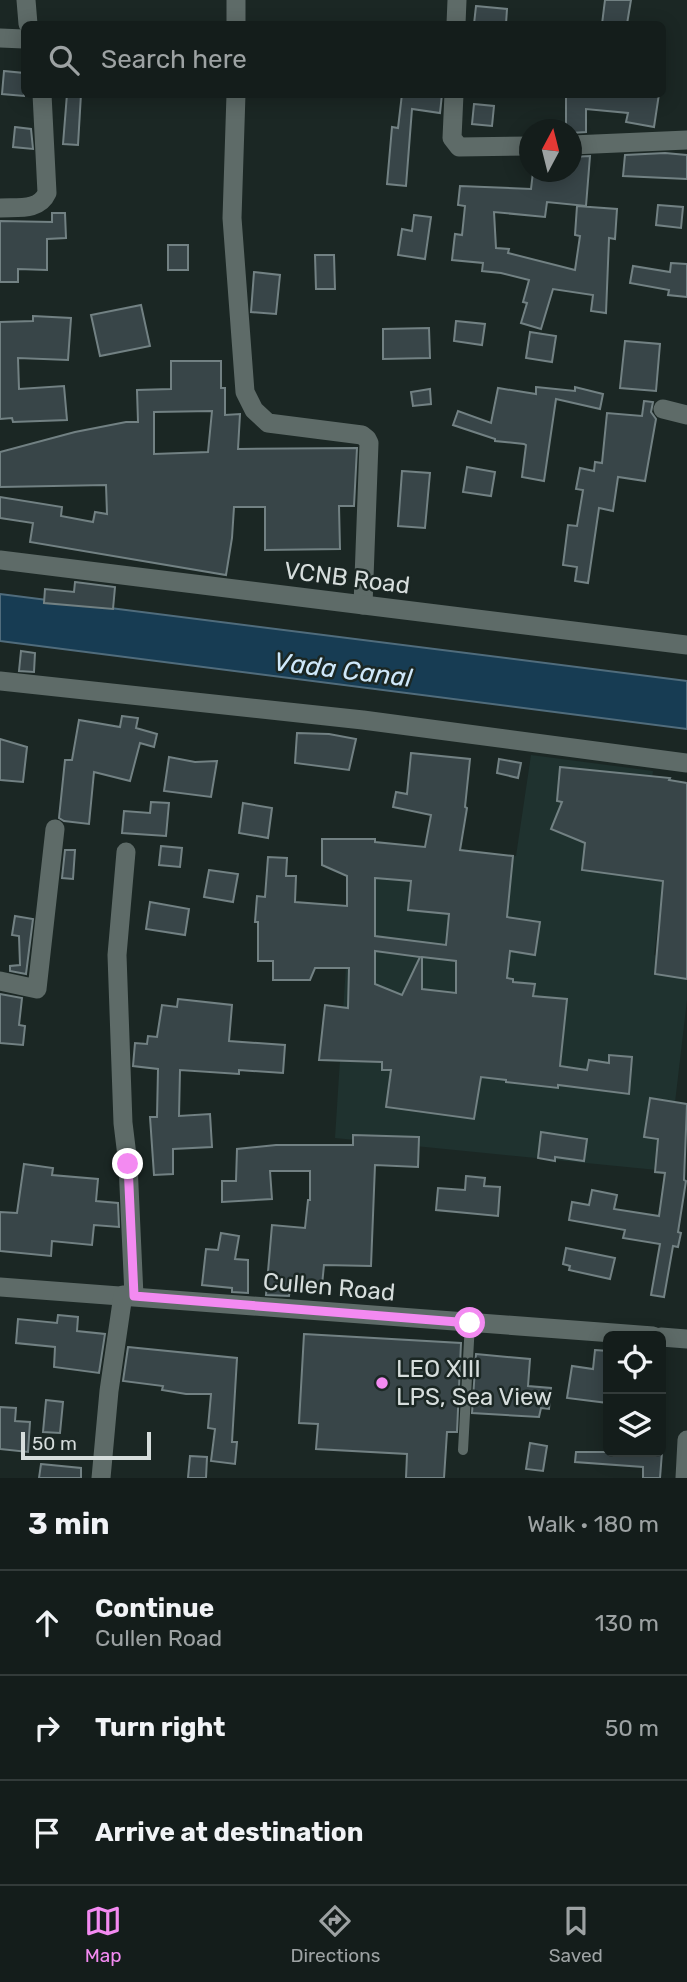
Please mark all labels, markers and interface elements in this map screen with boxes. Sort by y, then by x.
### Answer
search box [21,21,666,98]
icon: search [45,41,83,79]
text: Search here [101,44,247,75]
north arrow [519,119,582,182]
street label: VCNB Road [282,556,412,600]
water label: Vada Canal [272,646,415,694]
route end [112,1148,143,1179]
street label: Cullen Road [262,1267,396,1307]
route start [454,1307,485,1338]
map controls [603,1331,666,1457]
button: locate [603,1331,666,1394]
place label: LEO XIII LPS, Sea View [396,1355,552,1411]
marker: LEO XIII LPS, Sea View [374,1375,390,1391]
button: layers [603,1394,666,1457]
scale bar [21,1429,150,1461]
text: 50 m [32,1432,77,1455]
text: 3 min [28,1506,110,1542]
text: Walk · 180 m [527,1510,659,1538]
text: Continue [95,1593,214,1624]
icon: ahead [28,1604,66,1642]
text: 130 m [595,1609,659,1637]
text: Cullen Road [95,1624,222,1652]
icon: right [28,1709,66,1747]
text: Turn right [95,1712,225,1743]
text: 50 m [605,1714,659,1742]
icon: arrive [28,1814,66,1852]
text: Arrive at destination [95,1817,363,1848]
tab: Map [84,1902,122,1967]
tab: Directions [290,1902,380,1967]
tab: Saved [549,1902,603,1967]

